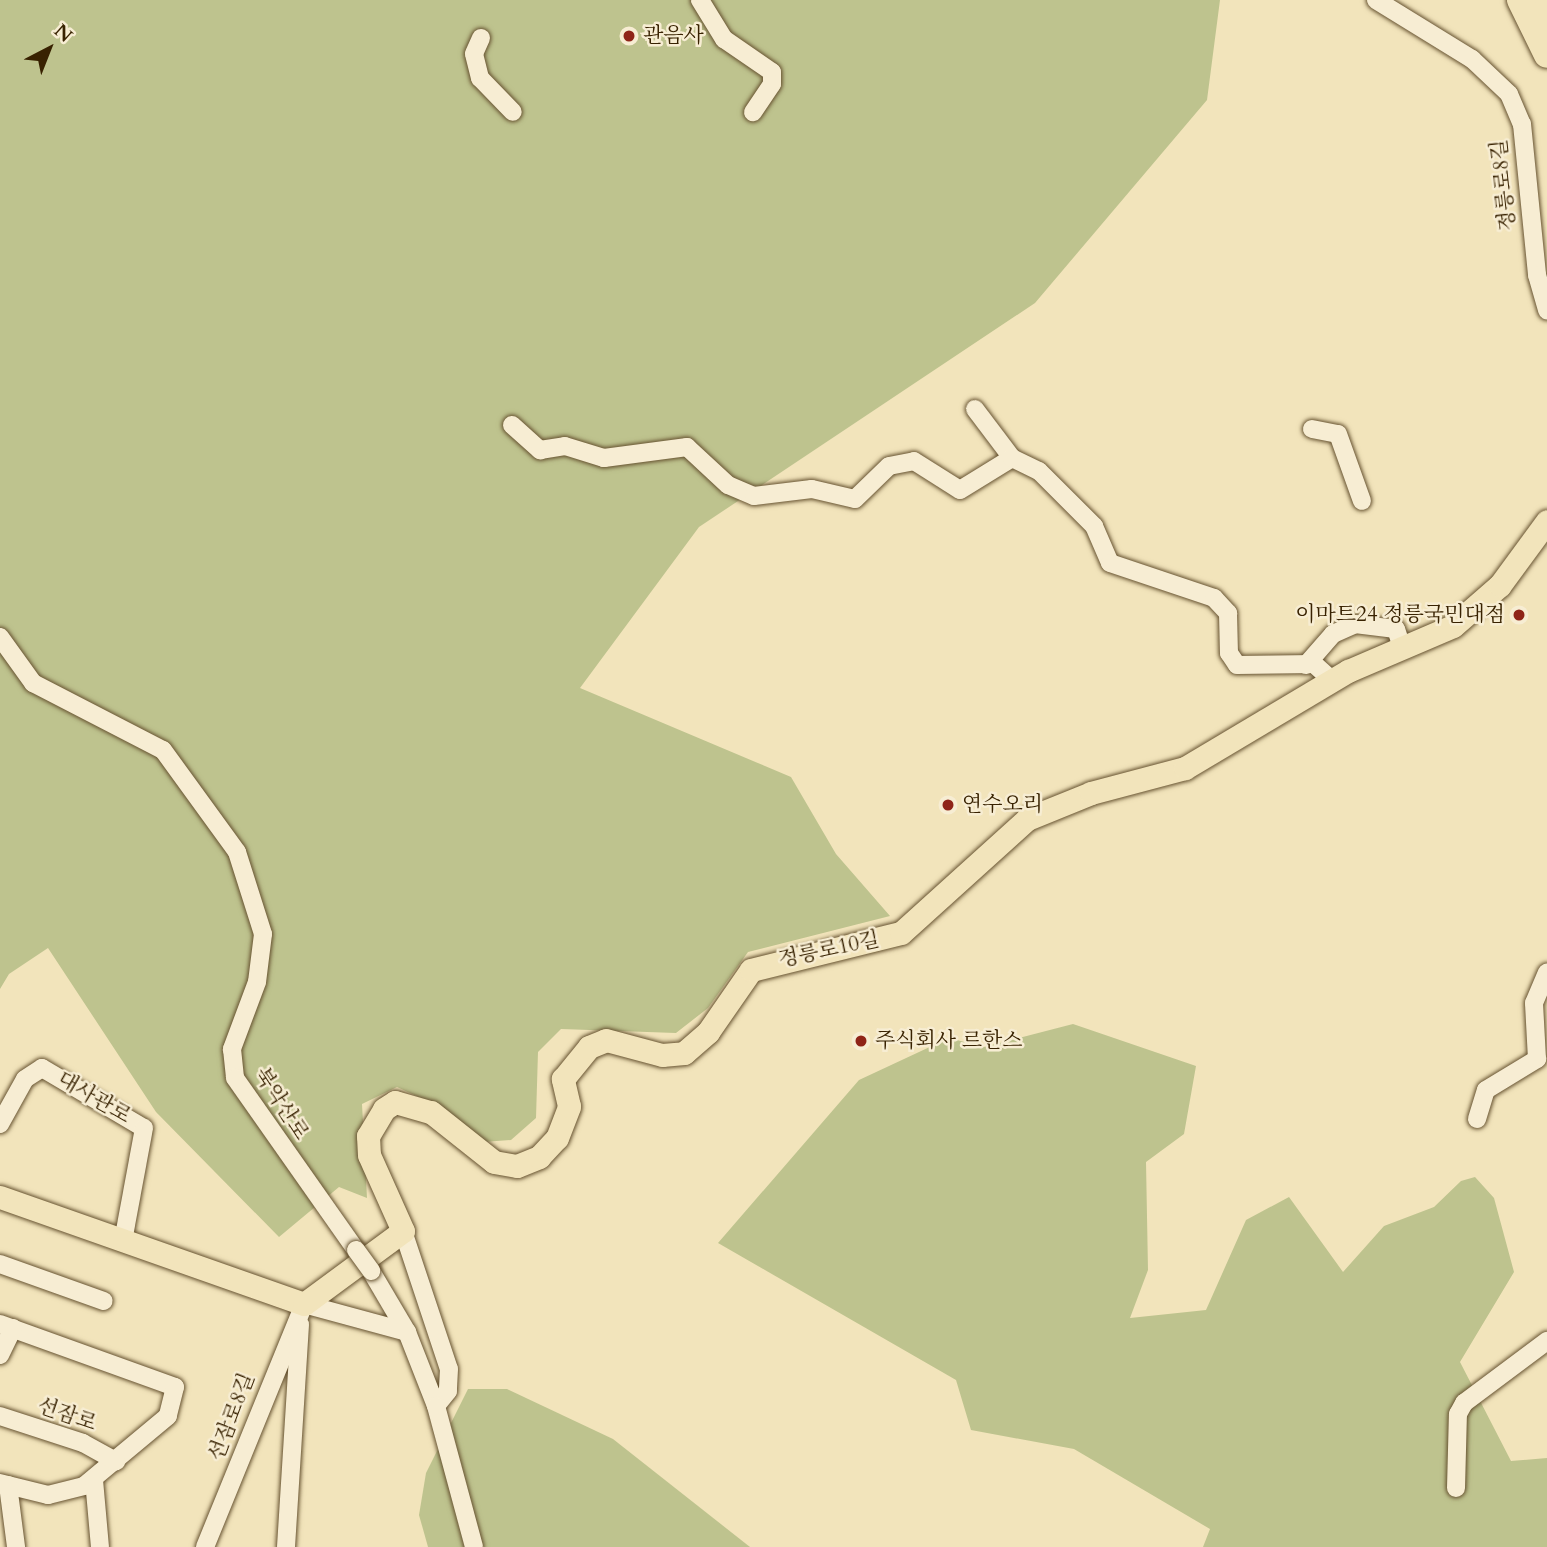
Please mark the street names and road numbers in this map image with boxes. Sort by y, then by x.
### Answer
street label: 정릉로8길 [1487,138,1521,232]
street label: 정릉로10길 [776,927,882,973]
street label: 북악산로 [248,1063,314,1145]
street label: 대사관로 [53,1067,135,1129]
street label: 선잠로8길 [204,1370,260,1464]
street label: 선잠로 [34,1393,100,1437]

